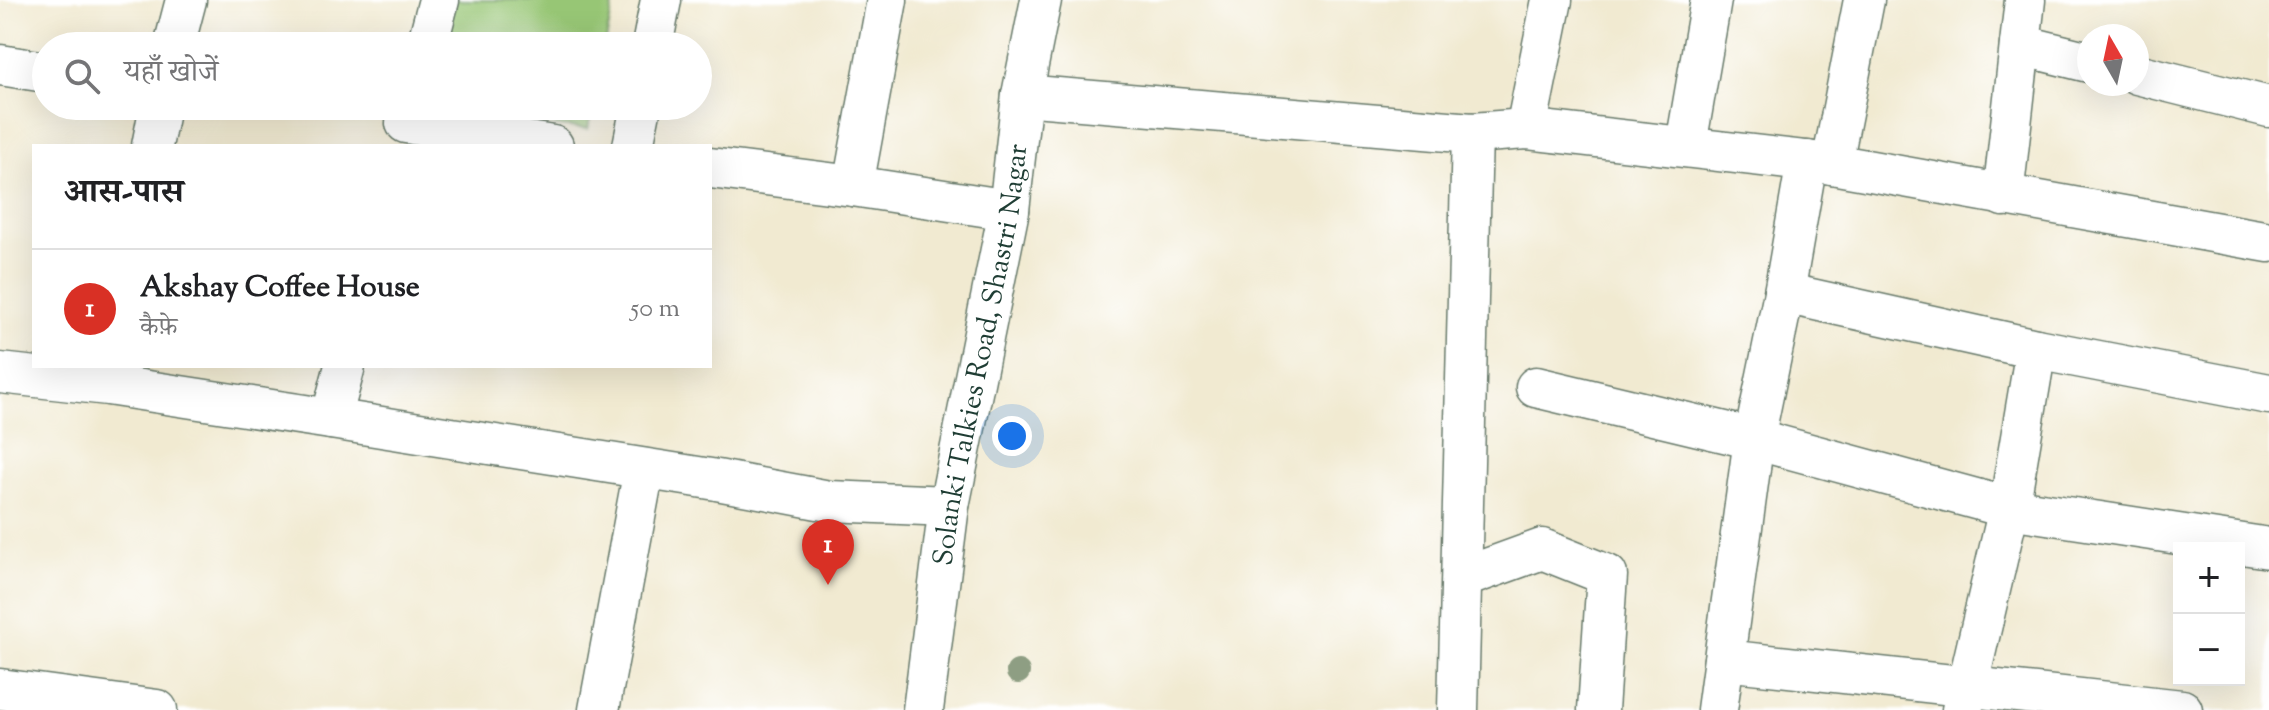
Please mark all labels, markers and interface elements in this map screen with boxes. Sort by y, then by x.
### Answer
north arrow [2077,24,2149,96]
search box [32,32,712,120]
text: यहाँ खोजें [124,52,218,95]
icon: search [60,54,104,98]
street label: Solanki Talkies Road, Shastri Nagar [925,142,1039,568]
text: आस-पास [64,169,184,218]
text: Akshay Coffee House [140,267,420,310]
text: 1 [86,291,94,328]
text: 50 m [630,291,680,328]
text: कैफ़े [140,310,177,347]
your location [992,416,1032,456]
pin: 1 [802,519,854,585]
map controls [2173,542,2245,686]
button: + [2173,542,2245,614]
button: − [2173,614,2245,686]

